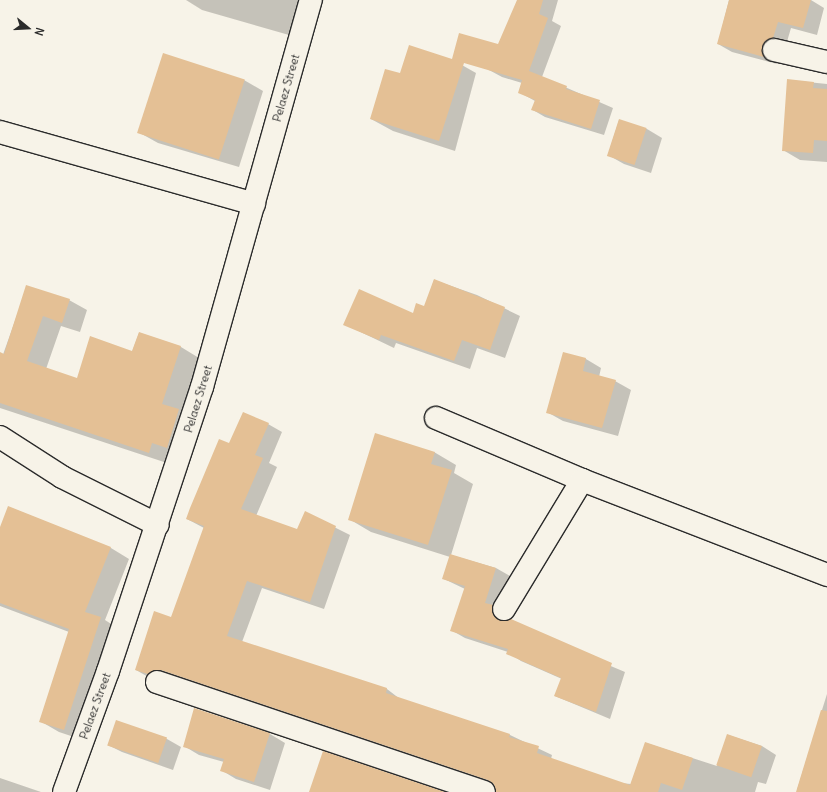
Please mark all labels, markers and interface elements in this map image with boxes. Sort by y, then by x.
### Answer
north arrow [8,8,48,48]
text: N [32,26,47,37]
street label: Pelaez Street [269,52,303,124]
street label: Pelaez Street [181,364,215,434]
street label: Pelaez Street [76,671,114,741]

